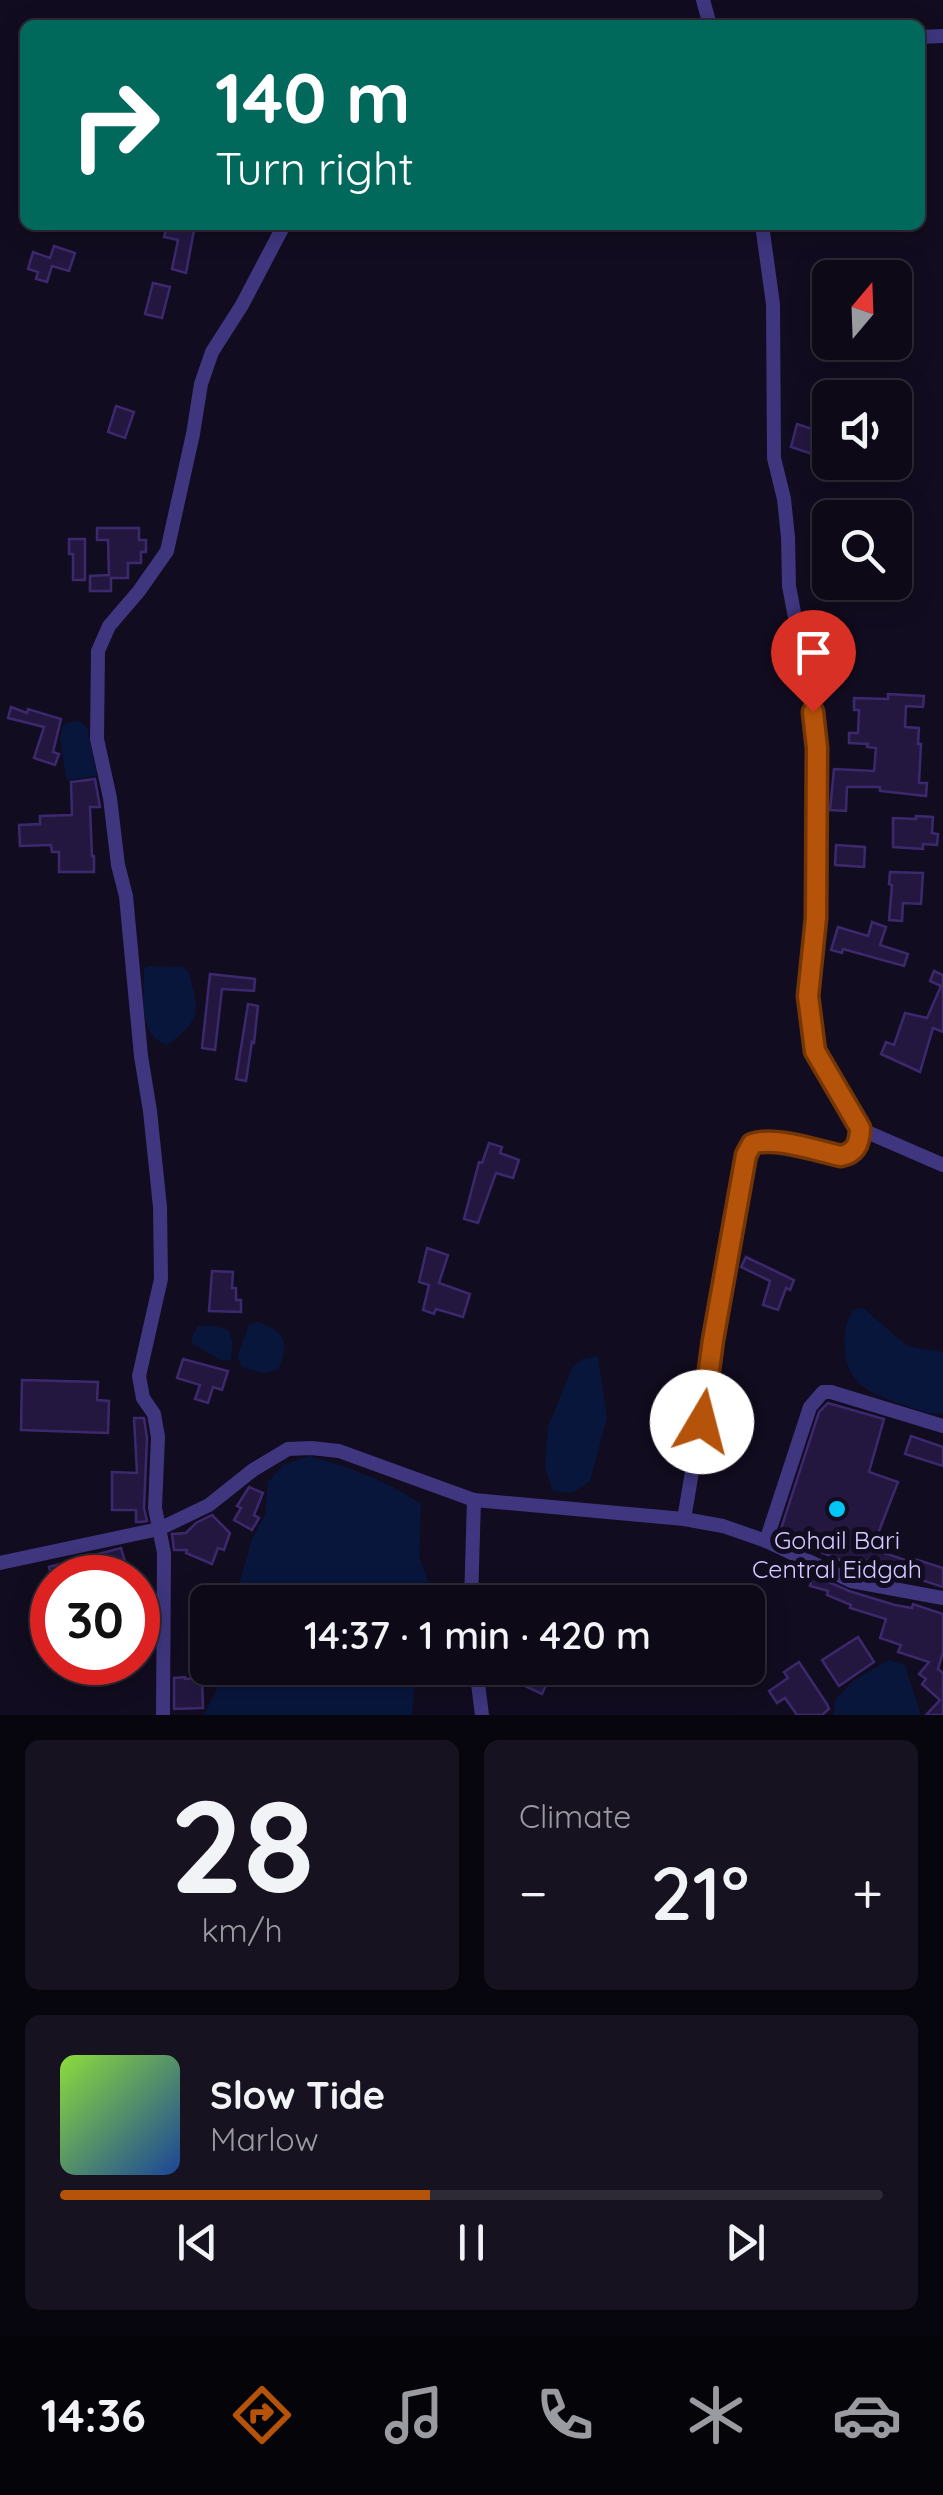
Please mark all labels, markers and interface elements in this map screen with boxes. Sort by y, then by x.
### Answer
text: 140 m [215,53,411,141]
icon: right [50,60,180,190]
text: Turn right [215,140,414,196]
north arrow [812,260,912,360]
map controls [812,260,912,600]
button: sound [812,380,912,480]
button: search [812,500,912,600]
pin [771,610,856,713]
icon: arrive [786,625,841,680]
position arrow [650,1370,754,1474]
marker: Gohail Bari Central Eidgah [826,1498,848,1520]
place label: Gohail Bari Central Eidgah [752,1524,922,1584]
speed limit sign: 30 [30,1555,160,1685]
text: 14:37 · 1 min · 420 m [304,1611,651,1659]
text: 28 [169,1763,315,1926]
text: Climate [519,1796,631,1836]
text: 21° [650,1845,749,1939]
text: − [519,1858,548,1927]
text: + [852,1858,883,1927]
text: km/h [201,1910,283,1950]
text: Slow Tide [210,2071,385,2119]
text: Marlow [210,2119,319,2159]
icon: previous [170,2215,225,2270]
icon: pause [444,2215,499,2270]
icon: next [718,2215,773,2270]
icon: directions [227,2380,297,2450]
icon: music [379,2380,449,2450]
icon: phone [530,2380,600,2450]
icon: climate [681,2380,751,2450]
icon: car [832,2380,902,2450]
text: 14:36 [41,2387,146,2443]

